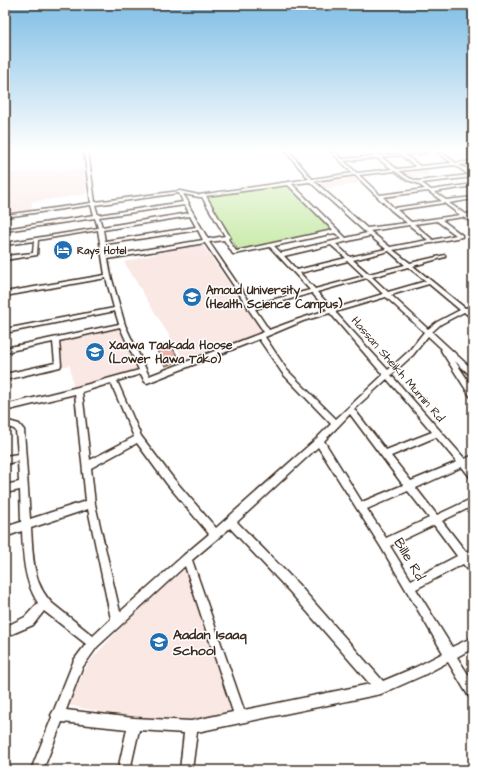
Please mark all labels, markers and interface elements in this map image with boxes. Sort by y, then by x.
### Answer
hotel icon: Rays Hotel [52,239,74,261]
place label: Rays Hotel [77,244,127,260]
place label: Amoud University (Health Science Campus) [205,282,343,314]
school or university icon: Amoud University (Health Science Campus) [181,286,203,308]
street label: Hassan Sheikh Mumin Rd [347,313,448,426]
place label: Xaawa Taakada Hoose (Lower Hawa Tako) [108,337,233,368]
school or university icon: Xaawa Taakada Hoose (Lower Hawa Tako) [84,341,106,363]
street label: Bille Rd [389,534,430,585]
place label: Aadan Isaaq School [172,625,247,661]
school or university icon: Aadan Isaaq School [148,631,170,653]

